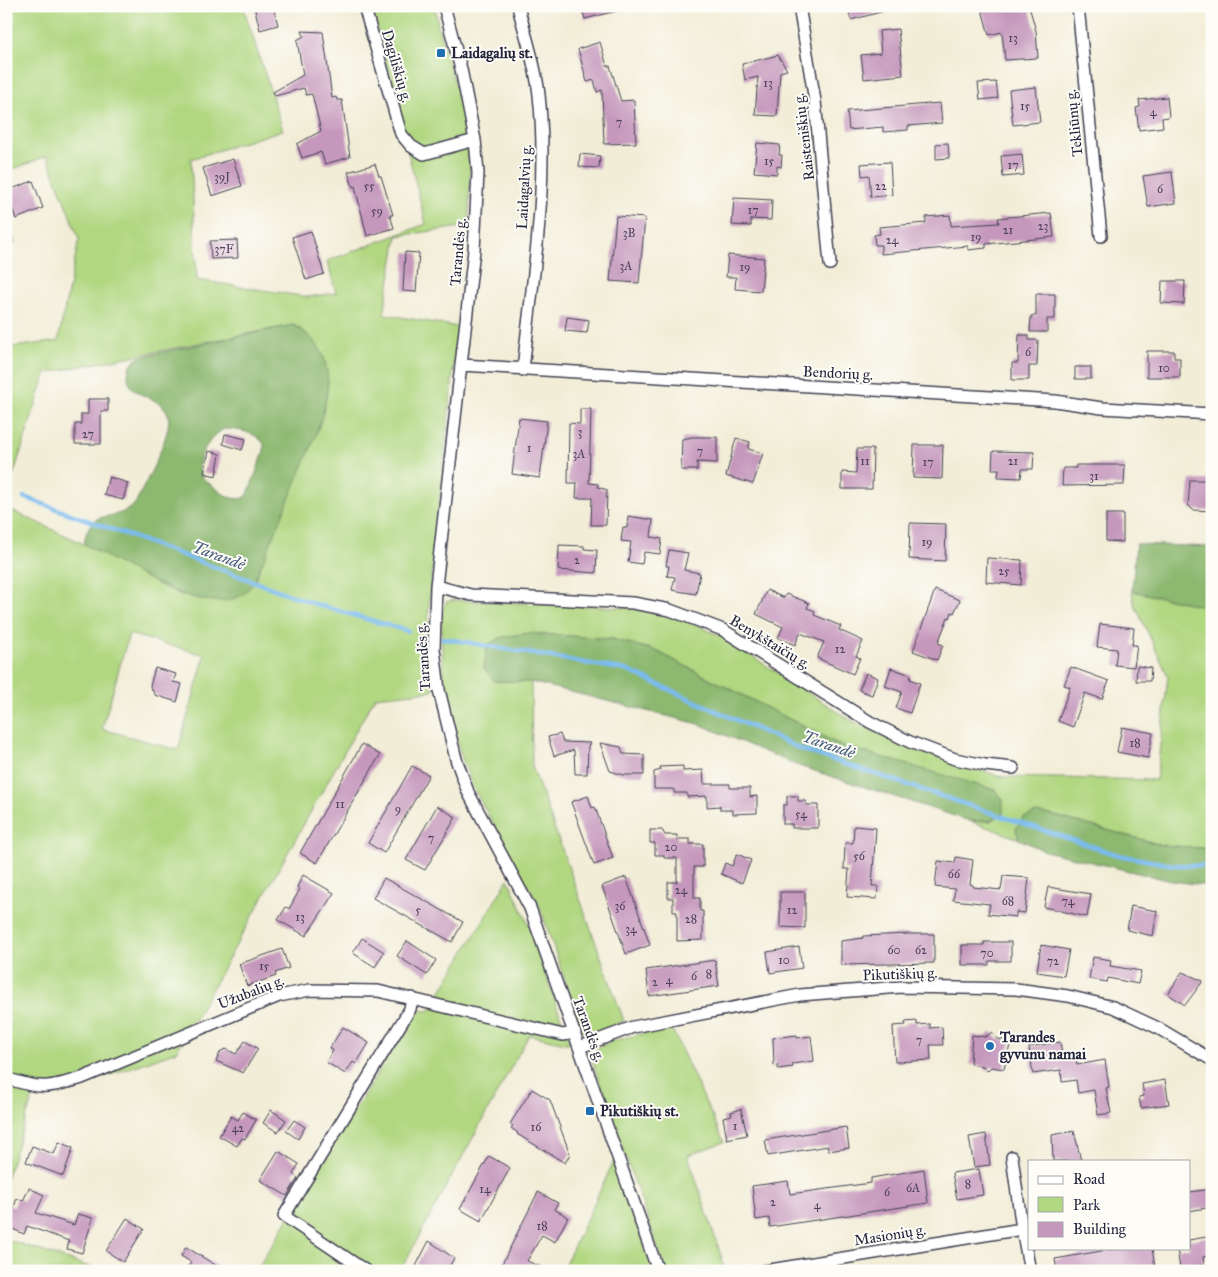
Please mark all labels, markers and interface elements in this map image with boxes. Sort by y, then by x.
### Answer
street label: Dagiliškių g. [378,27,416,105]
house number: 13 [1008,31,1018,45]
place label: Laidagalių st. [451,44,533,63]
marker: Laidagalių st. [435,47,447,59]
house number: 13 [763,76,773,90]
street label: Tekliūnų g. [1062,88,1086,158]
street label: Raisteniškių g. [790,92,818,182]
house number: 15 [1020,99,1031,113]
house number: 4 [1150,105,1157,119]
house number: 7 [616,115,622,129]
street label: Laidagalvių g. [513,144,535,230]
house number: 15 [764,154,775,168]
house number: 17 [1007,158,1019,172]
house number: 39J [214,170,230,185]
house number: 55 [363,179,375,193]
house number: 22 [875,179,887,193]
house number: 6 [1157,182,1164,196]
house number: 17 [747,203,759,217]
house number: 59 [371,204,383,218]
street label: Tarandės g. [446,217,470,287]
house number: 23 [1038,219,1049,233]
house number: 21 [1003,223,1014,237]
house number: 3B [623,226,635,240]
house number: 19 [970,230,982,244]
house number: 24 [886,233,899,247]
house number: 37F [214,242,234,256]
house number: 3A [620,259,632,273]
house number: 19 [739,260,751,274]
house number: 6 [1025,345,1032,359]
house number: 10 [1158,361,1170,375]
street label: Bendorių g. [802,362,874,384]
house number: 3 [578,425,583,439]
house number: 27 [82,427,94,441]
house number: 1 [527,441,532,455]
house number: 7 [697,444,703,458]
house number: 3A [573,447,585,461]
house number: 11 [860,454,870,468]
house number: 21 [1008,454,1019,468]
house number: 17 [922,455,934,469]
house number: 31 [1089,469,1099,483]
house number: 19 [921,535,933,549]
water label: Tarandė [190,537,249,574]
house number: 2 [574,553,580,567]
house number: 25 [998,564,1010,578]
street label: Benykštaičių g. [726,611,814,673]
street label: Tarandės g. [412,622,434,692]
house number: 12 [835,642,845,656]
water label: Tarandė [800,727,859,763]
house number: 18 [1129,736,1141,750]
house number: 11 [335,797,345,811]
house number: 9 [395,802,401,816]
house number: 54 [795,807,807,821]
house number: 7 [428,831,434,845]
house number: 20 [665,840,677,854]
house number: 56 [853,849,866,863]
house number: 66 [948,867,961,881]
house number: 24 [675,883,688,897]
house number: 68 [1002,894,1014,908]
house number: 74 [1062,894,1075,908]
house number: 36 [615,899,626,913]
house number: 5 [415,903,421,917]
house number: 12 [787,903,797,917]
house number: 13 [295,910,305,924]
house number: 28 [685,912,697,926]
house number: 34 [625,922,637,936]
house number: 60 [887,943,901,957]
house number: 62 [915,943,927,957]
house number: 70 [980,946,994,960]
house number: 10 [778,953,790,967]
house number: 72 [1047,954,1059,968]
house number: 15 [259,959,270,973]
street label: Pikutiškių g. [862,964,938,984]
house number: 8 [706,967,712,981]
house number: 6 [691,969,698,983]
street label: Užubalių g. [215,971,287,1013]
house number: 4 [666,973,673,987]
house number: 2 [652,975,658,989]
street label: Tarandės g. [569,994,609,1064]
place label: Tarandes gyvunu namai [999,1028,1087,1064]
house number: 7 [916,1033,922,1047]
marker: Tarandes gyvunu namai [984,1040,996,1052]
place label: Pikutiškių st. [600,1102,679,1120]
marker: Pikutiškių st. [584,1105,596,1117]
house number: 1 [733,1119,738,1133]
house number: 16 [531,1120,542,1134]
house number: 42 [232,1121,244,1135]
legend [1028,1160,1190,1250]
text: Road [1073,1170,1105,1188]
house number: 8 [965,1177,971,1191]
house number: 6A [906,1181,920,1195]
house number: 14 [479,1182,491,1196]
house number: 6 [884,1185,891,1199]
house number: 2 [770,1195,776,1209]
text: Park [1073,1196,1100,1214]
house number: 4 [814,1198,821,1212]
house number: 18 [536,1219,548,1233]
street label: Masionių g. [853,1220,927,1250]
text: Building [1073,1220,1127,1238]

